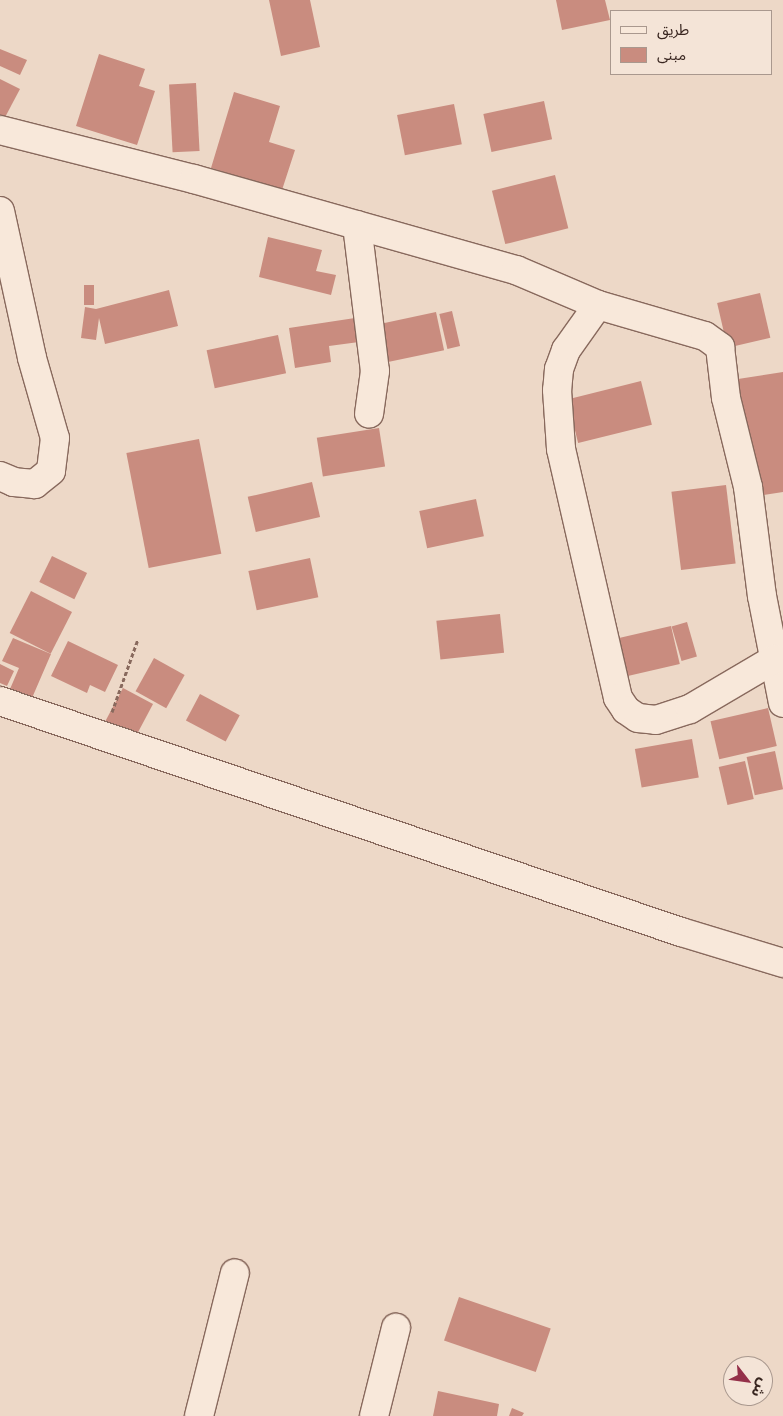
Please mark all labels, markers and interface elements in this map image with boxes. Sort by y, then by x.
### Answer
legend [610,10,773,75]
text: طريق [657,20,689,39]
text: مبنى [657,45,686,64]
north arrow [723,1356,773,1406]
text: ش [748,1375,773,1401]

